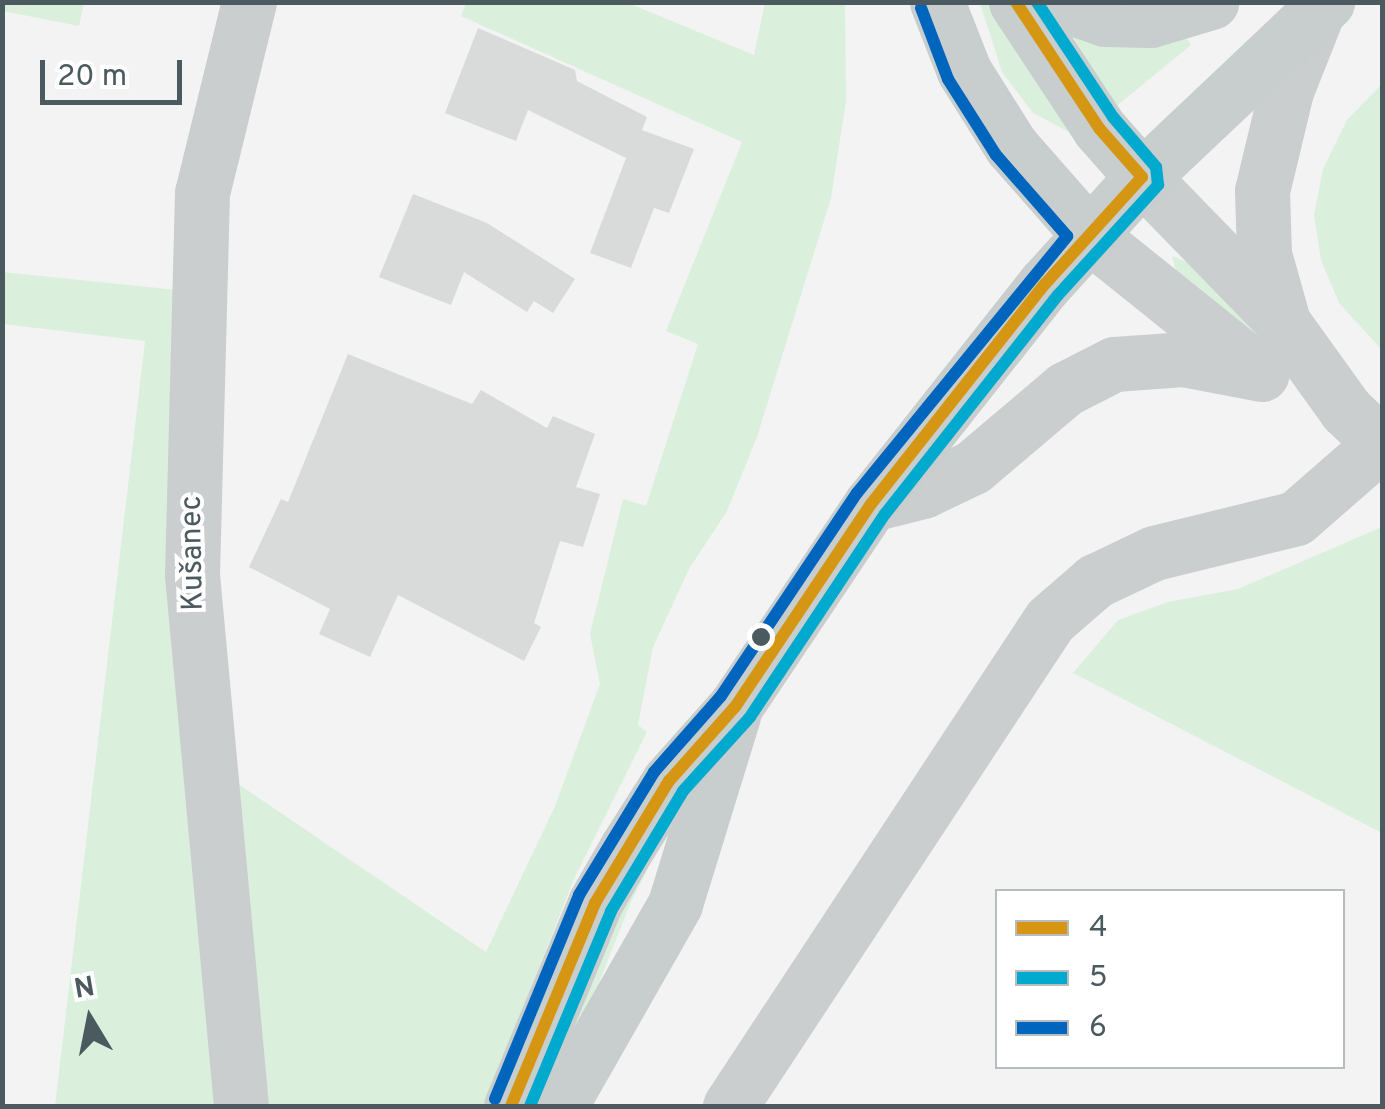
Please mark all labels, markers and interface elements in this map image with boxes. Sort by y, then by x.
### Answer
scale bar [45,40,188,102]
text: 20 m [57,59,127,96]
street label: Kušanec [175,495,213,611]
unlabelled marker [751,627,771,647]
legend [995,889,1345,1069]
text: 4 [1089,910,1108,947]
text: 5 [1089,960,1108,997]
north arrow [40,969,140,1069]
text: N [72,970,98,1009]
text: 6 [1089,1010,1107,1047]

